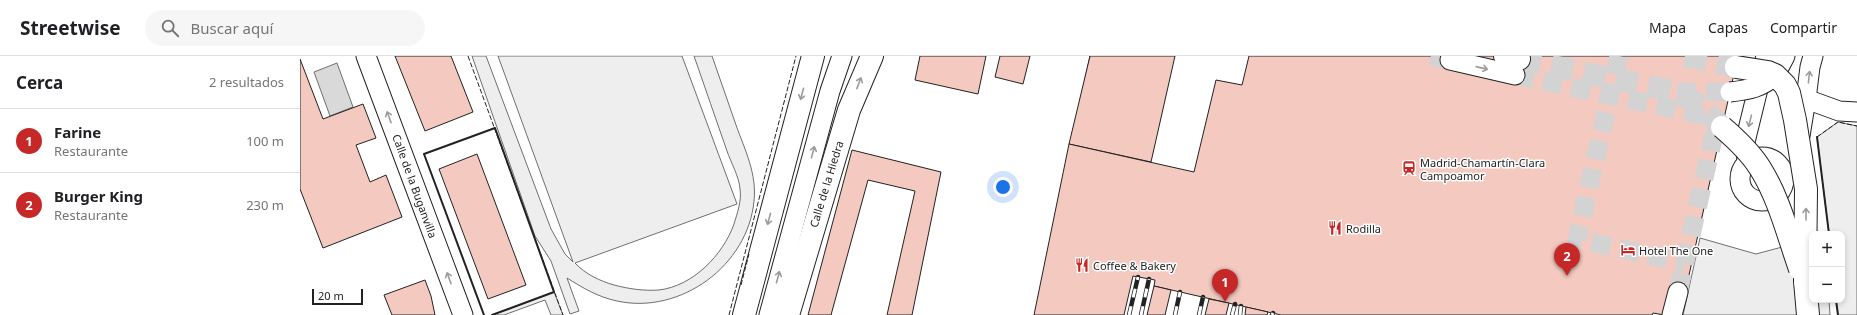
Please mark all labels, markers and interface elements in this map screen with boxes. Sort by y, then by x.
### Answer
search box [145,10,425,46]
text: Streetwise [20,15,121,41]
icon: search [159,17,181,39]
text: Buscar aquí [191,18,273,38]
text: Mapa [1649,18,1686,37]
text: Capas [1708,18,1748,37]
text: Compartir [1770,18,1837,37]
one-way arrow [1476,65,1489,73]
text: Cerca [16,71,63,94]
one-way arrow [1805,71,1812,84]
text: 2 resultados [209,73,284,91]
one-way arrow [856,77,864,89]
one-way arrow [798,87,805,100]
one-way arrow [385,112,393,124]
one-way arrow [1746,114,1753,127]
text: Farine [54,122,101,142]
text: 1 [25,132,33,150]
text: 100 m [246,132,284,150]
street label: Calle de la Buganvilla [389,132,441,240]
street label: Calle de la Hiedra [806,139,846,229]
text: Restaurante [54,142,128,160]
one-way arrow [810,146,817,159]
place label: Madrid-Chamartín-Clara Campoamor [1420,155,1545,183]
station icon: Madrid-Chamartín-Clara Campoamor [1401,160,1417,176]
your location [993,177,1013,197]
text: Burger King [54,186,143,206]
text: 2 [25,196,33,214]
text: 230 m [246,196,284,214]
text: Restaurante [54,206,128,224]
one-way arrow [1802,208,1810,221]
one-way arrow [765,213,773,226]
restaurant icon: Rodilla [1327,220,1343,236]
place label: Rodilla [1346,221,1381,236]
map controls [1809,231,1845,303]
button: + [1809,231,1845,267]
hotel icon: Hotel The One [1620,242,1636,258]
pin: 2 [1554,243,1580,276]
place label: Hotel The One [1639,243,1713,258]
restaurant icon: Coffee & Bakery [1074,257,1090,273]
place label: Coffee & Bakery [1093,258,1176,273]
button: − [1809,267,1845,303]
pin: 1 [1212,269,1238,302]
one-way arrow [775,271,783,284]
one-way arrow [445,273,453,285]
scale bar [312,287,363,306]
text: 20 m [318,288,344,303]

